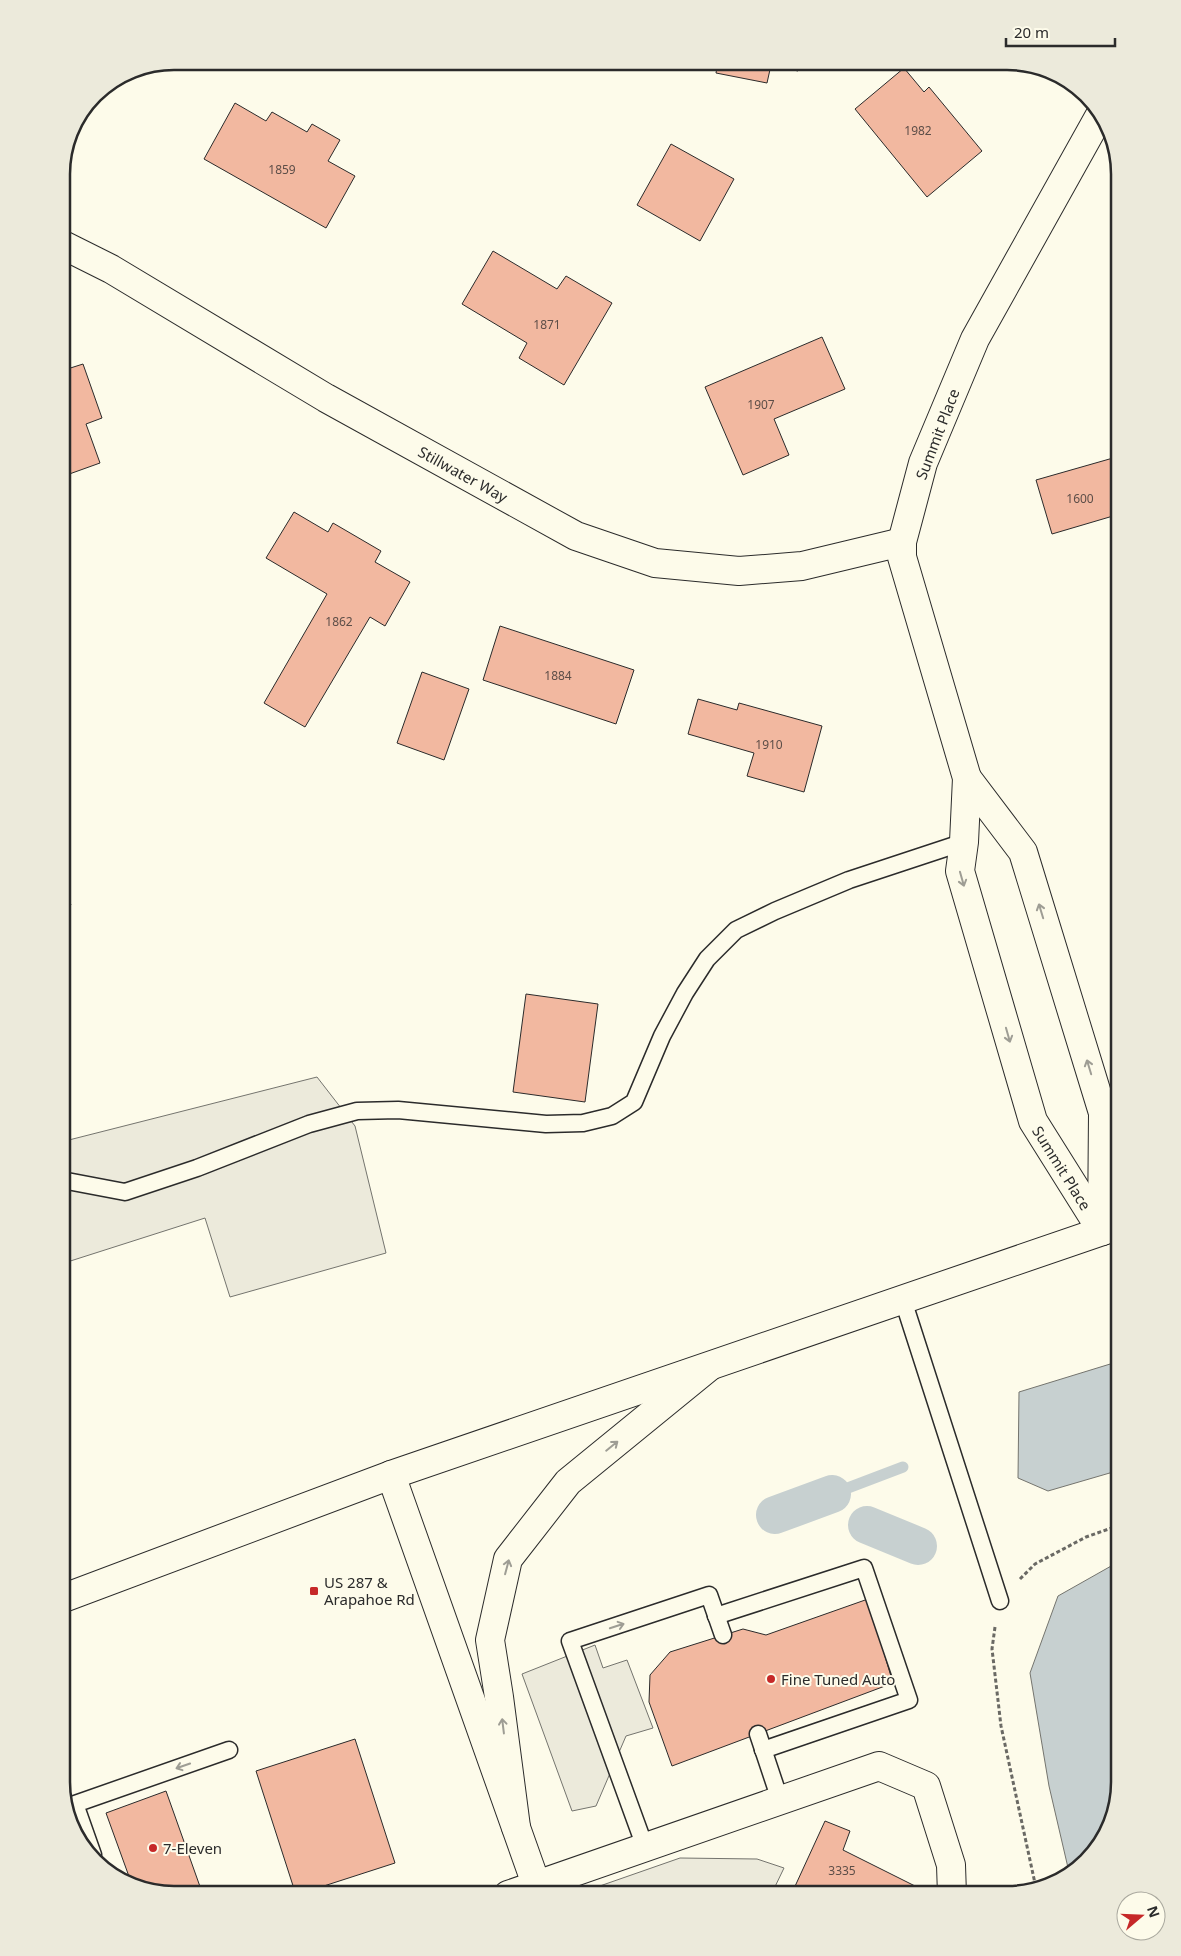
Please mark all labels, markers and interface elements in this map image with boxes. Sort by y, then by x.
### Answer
scale bar [1006,15,1115,47]
text: 20 m [1014,22,1049,42]
house number: 1982 [904,122,932,139]
house number: 1859 [268,161,296,178]
house number: 1871 [533,316,561,333]
street label: Summit Place [911,386,963,482]
house number: 1907 [747,396,775,413]
street label: Stillwater Way [415,441,512,507]
house number: 1600 [1066,490,1094,507]
house number: 1862 [325,613,353,630]
house number: 1884 [544,667,572,684]
house number: 1910 [755,736,783,753]
one-way arrow [958,871,968,887]
one-way arrow [1036,903,1046,919]
one-way arrow [1004,1027,1013,1043]
one-way arrow [1083,1059,1093,1075]
street label: Summit Place [1028,1122,1096,1214]
one-way arrow [606,1440,619,1451]
one-way arrow [503,1559,512,1575]
place label: US 287 & Arapahoe Rd [324,1572,415,1609]
marker: US 287 & Arapahoe Rd [308,1585,320,1597]
one-way arrow [608,1620,624,1630]
place label: Fine Tuned Auto [781,1669,895,1689]
marker: Fine Tuned Auto [765,1673,777,1685]
one-way arrow [498,1718,508,1734]
one-way arrow [176,1762,192,1771]
place label: 7-Eleven [163,1838,222,1858]
marker: 7-Eleven [147,1842,159,1854]
house number: 3335 [828,1862,856,1879]
north arrow [1116,1891,1166,1941]
text: N [1143,1903,1165,1920]

